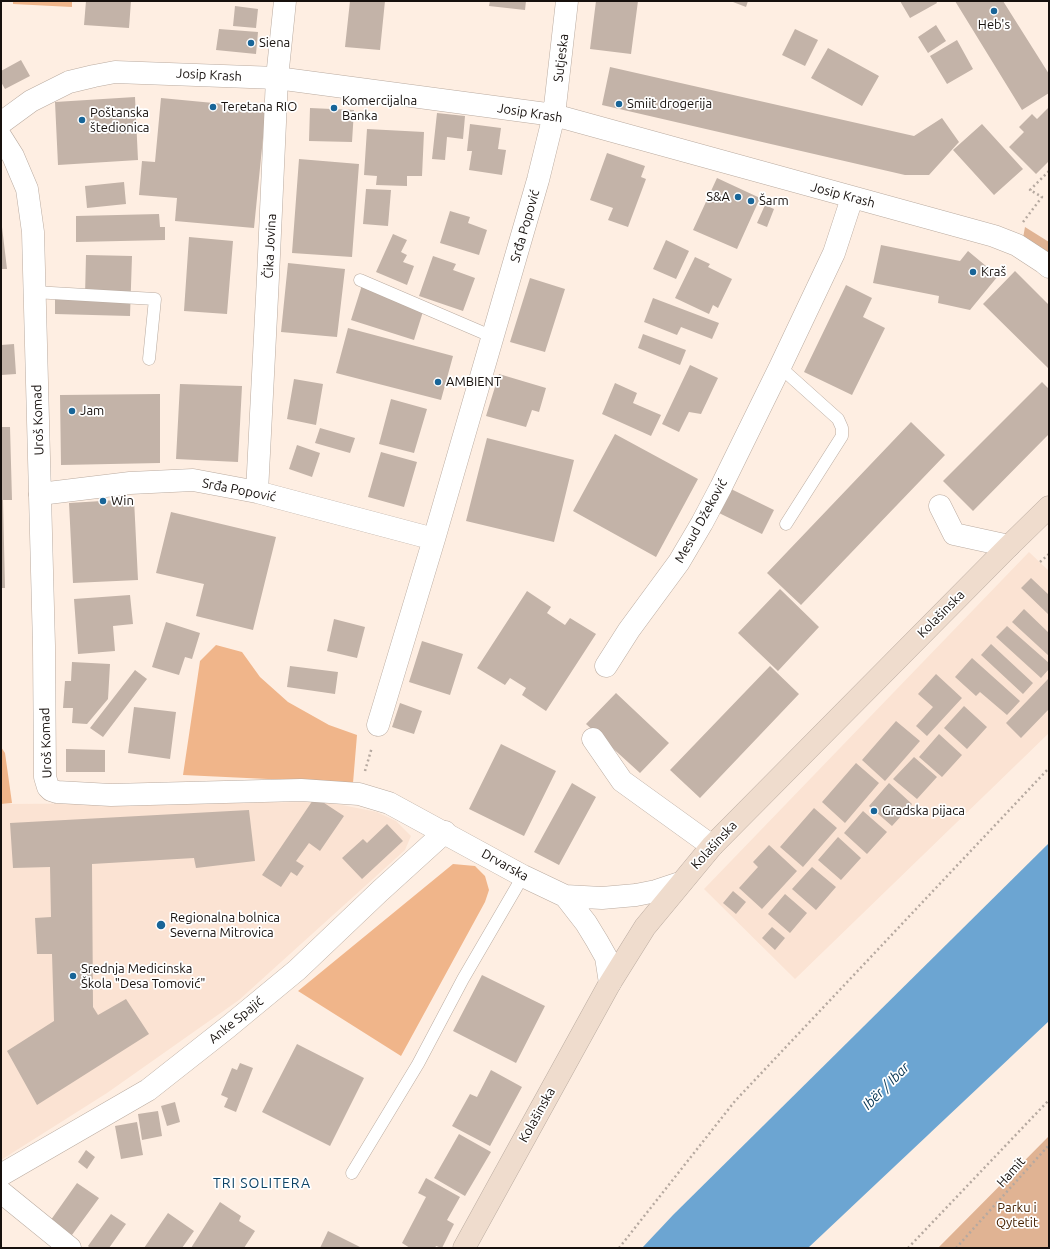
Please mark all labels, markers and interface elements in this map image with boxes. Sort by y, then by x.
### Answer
marker: Heb's [989,6,999,16]
place label: Heb's [978,17,1010,33]
street label: Sutjeska [550,33,572,83]
place label: Siena [259,35,290,51]
marker: Siena [246,38,256,48]
street label: Josip Krash [176,65,242,85]
place label: Komercijalna Banka [342,93,417,124]
place label: Smiit drogerija [627,96,712,112]
place label: Teretana RIO [221,99,297,115]
marker: Smiit drogerija [614,99,624,109]
street label: Josip Krash [496,100,564,126]
marker: Teretana RIO [208,102,218,112]
marker: Komercijalna Banka [329,103,339,113]
place label: Poštanska štedionica [90,105,150,136]
marker: Poštanska štedionica [77,115,87,125]
street label: Josip Krash [809,179,877,211]
street label: Srđa Popović [507,188,543,264]
place label: S&A [706,189,730,205]
marker: S&A [733,192,743,202]
place label: Šarm [759,193,789,209]
marker: Šarm [746,196,756,206]
street label: Čika Jovina [261,213,279,279]
place label: Kraš [981,264,1006,280]
marker: Kraš [968,267,978,277]
place label: AMBIENT [446,374,501,390]
marker: AMBIENT [433,377,443,387]
street label: Uroš Komad [29,384,47,456]
place label: Jam [80,403,104,419]
marker: Jam [67,406,77,416]
street label: Srđa Popović [201,475,277,505]
street label: Mesud Džeković [671,476,731,566]
place label: Win [111,493,134,509]
marker: Win [98,496,108,506]
street label: Kolašinska [914,587,968,641]
street label: Uroš Komad [37,707,55,779]
place label: Gradska pijaca [882,803,965,819]
marker: Gradska pijaca [869,806,879,816]
street label: Kolašinska [688,818,740,872]
street label: Drvarska [479,846,531,884]
place label: Regionalna bolnica Severna Mitrovica [170,910,280,941]
marker: Regionalna bolnica Severna Mitrovica [155,919,167,931]
place label: Srednja Medicinska Škola "Desa Tomović" [81,961,205,992]
marker: Srednja Medicinska Škola "Desa Tomović" [68,971,78,981]
street label: Anke Spajić [206,993,266,1047]
water label: Ibër / Ibar [859,1059,913,1113]
street label: Kolašinska [515,1085,559,1145]
street label: Hamit [993,1154,1029,1190]
district label: TRI SOLITERA [213,1175,311,1191]
park label: Parku i Qytetit [996,1200,1038,1231]

